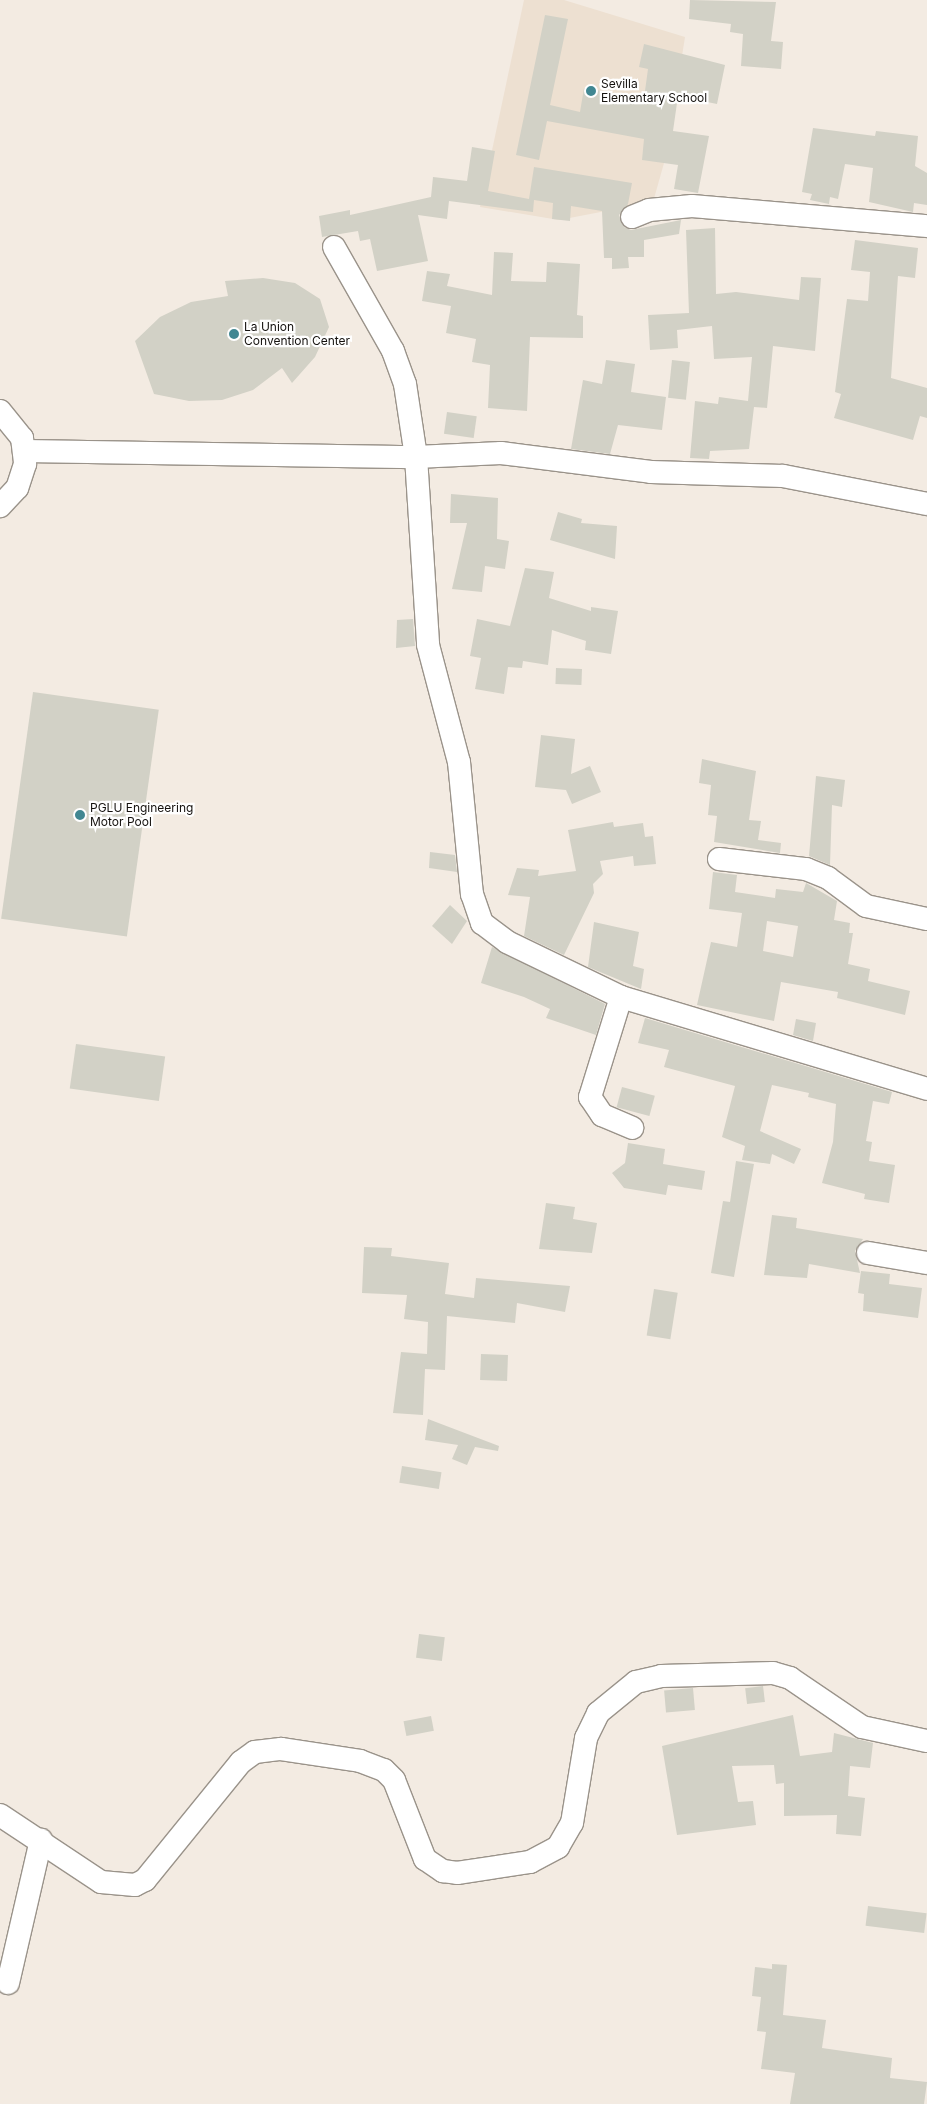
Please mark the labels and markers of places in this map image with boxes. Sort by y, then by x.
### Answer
place label: Sevilla Elementary School [601,77,707,105]
marker: Sevilla Elementary School [585,85,597,97]
place label: La Union Convention Center [244,320,350,348]
marker: La Union Convention Center [228,328,240,340]
place label: PGLU Engineering Motor Pool [90,801,193,829]
marker: PGLU Engineering Motor Pool [74,809,86,821]

